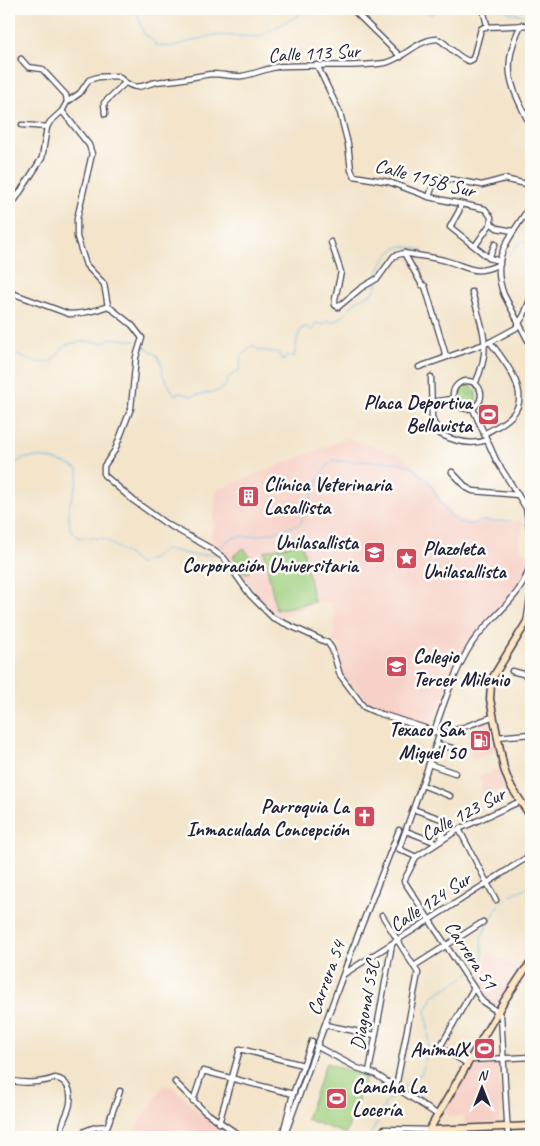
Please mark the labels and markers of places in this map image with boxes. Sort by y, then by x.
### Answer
place label: Placa Deportiva Bellavista [364,390,474,438]
sports icon: Placa Deportiva Bellavista [476,402,500,426]
place label: Clínica Veterinaria Lasallista [264,472,393,520]
building icon: Clínica Veterinaria Lasallista [236,484,260,508]
place label: Unilasallista Corporación Universitaria [182,530,360,578]
place label: Plazoleta Unilasallista [423,536,508,584]
school or university icon: Unilasallista Corporación Universitaria [362,541,386,565]
place icon: Plazoleta Unilasallista [395,547,419,571]
place label: Colegio Tercer Milenio [413,644,511,692]
school or university icon: Colegio Tercer Milenio [385,655,409,679]
place label: Texaco San Miguel 50 [389,717,467,765]
fuel station icon: Texaco San Miguel 50 [469,729,493,753]
place label: Parroquia La Inmaculada Concepción [187,794,351,842]
church icon: Parroquia La Inmaculada Concepción [353,805,377,829]
place label: AnimalX [410,1037,472,1062]
sports icon: AnimalX [472,1037,496,1061]
place label: Cancha La Locería [352,1074,428,1122]
sports icon: Cancha La Locería [324,1086,348,1110]

